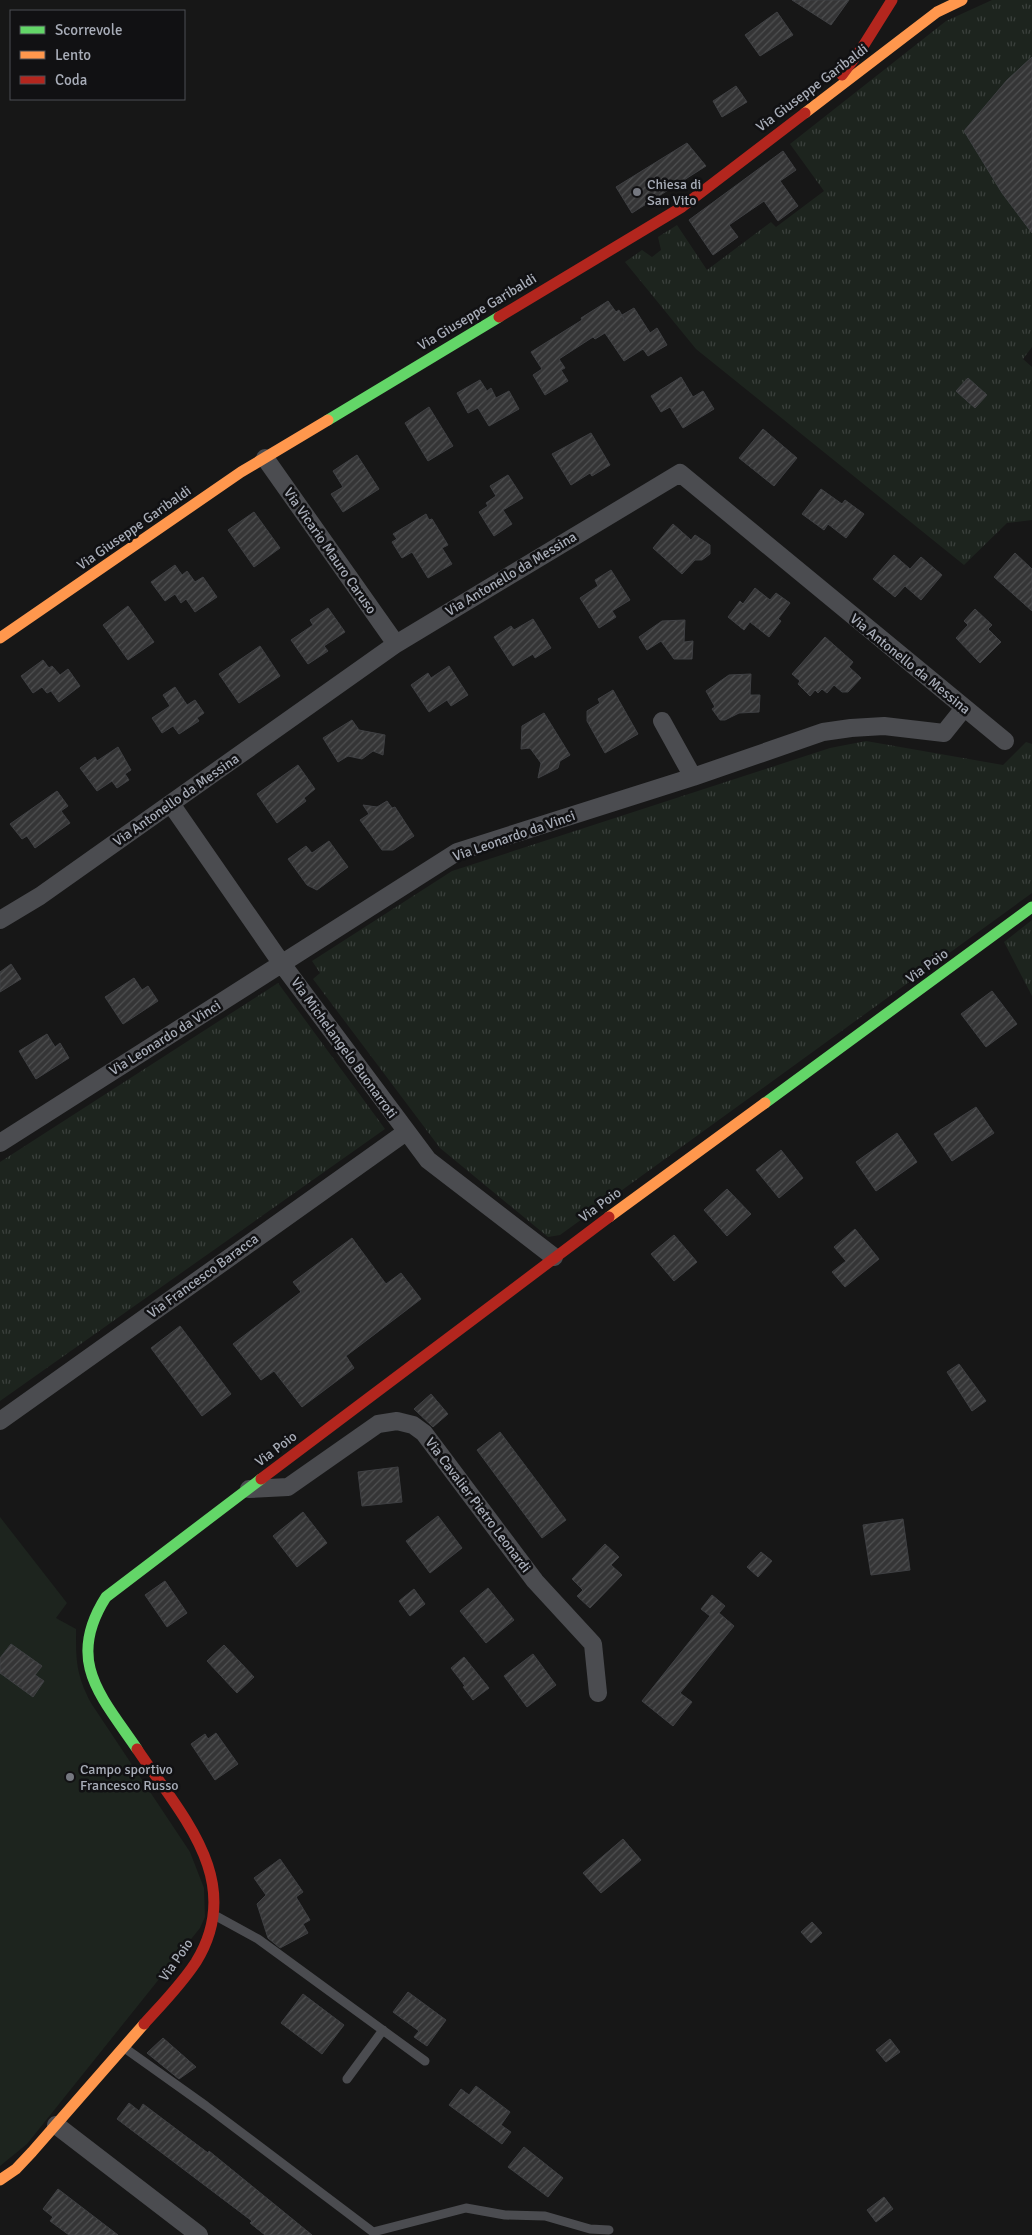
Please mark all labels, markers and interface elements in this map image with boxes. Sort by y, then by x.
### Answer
legend [10,10,185,100]
text: Scorrevole [55,21,122,39]
street label: Via Giuseppe Garibaldi [753,40,871,136]
text: Lento [55,46,91,64]
text: Coda [55,71,87,89]
place label: Chiesa di San Vito [647,176,701,209]
marker: Chiesa di San Vito [631,186,643,198]
street label: Via Giuseppe Garibaldi [415,270,539,354]
street label: Via Giuseppe Garibaldi [74,482,194,574]
street label: Via Vicario Mauro Caruso [280,485,380,617]
street label: Via Antonello da Messina [442,528,580,620]
street label: Via Antonello da Messina [846,610,974,718]
street label: Via Antonello da Messina [110,750,242,850]
street label: Via Leonardo da Vinci [451,807,577,865]
street label: Via Poio [903,945,951,987]
street label: Via Michelangelo Buonarroti [287,974,401,1122]
street label: Via Leonardo da Vinci [106,997,224,1079]
street label: Via Poio [576,1184,624,1226]
street label: Via Francesco Baracca [144,1230,262,1322]
street label: Via Poio [252,1428,300,1470]
street label: Via Cavalier Pietro Leonardi [422,1434,534,1576]
place label: Campo sportivo Francesco Russo [80,1761,179,1794]
marker: Campo sportivo Francesco Russo [64,1771,76,1783]
street label: Via Poio [155,1935,197,1985]

